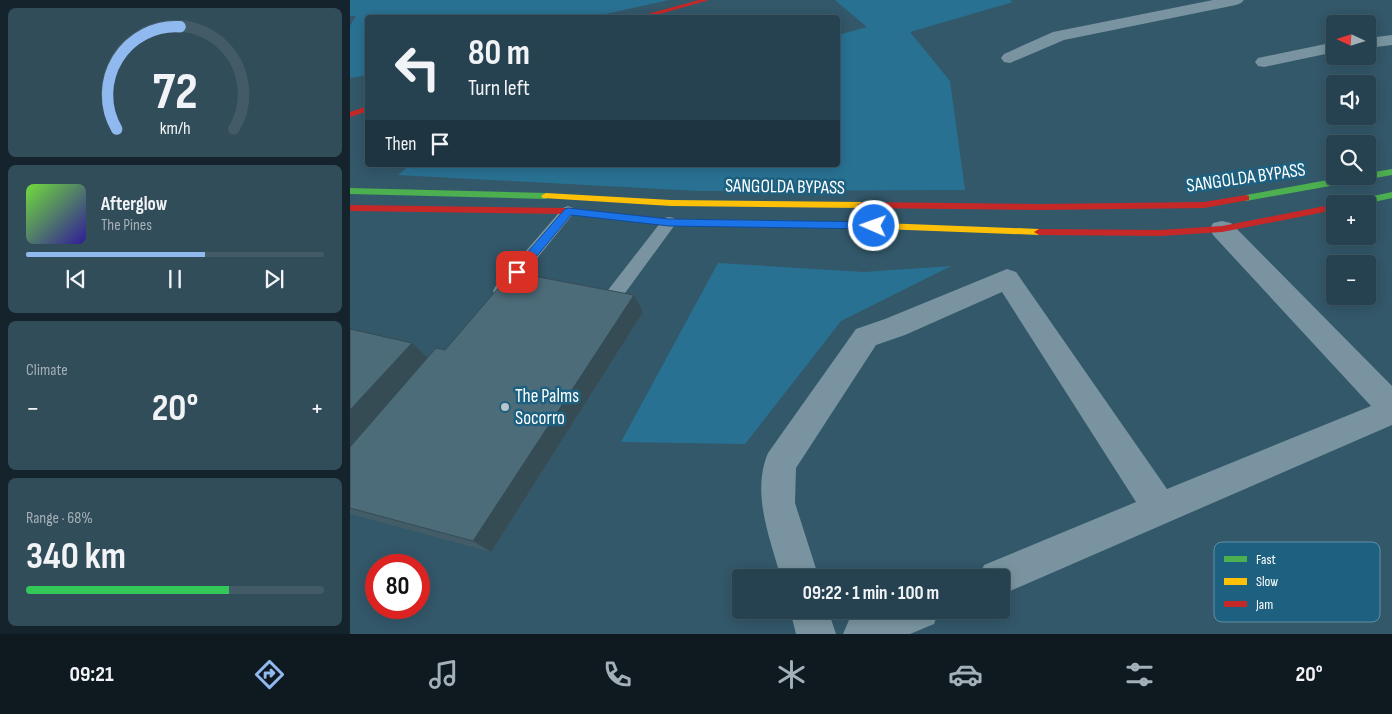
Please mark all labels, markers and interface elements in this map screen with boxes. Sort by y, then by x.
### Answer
north arrow [1326,15,1376,65]
map controls [1326,15,1376,305]
text: 80 m [468,32,530,75]
icon: left [385,35,450,100]
text: 72 [152,61,198,124]
text: Turn left [468,75,530,102]
button: sound [1326,75,1376,125]
text: km/h [160,118,190,139]
icon: arrive [426,130,454,158]
text: Then [385,133,416,156]
button: search [1326,135,1376,185]
street label: SANGOLDA BYPASS [1185,158,1307,198]
street label: SANGOLDA BYPASS [725,174,845,200]
text: Afterglow [101,193,167,216]
button: + [1326,195,1376,245]
position arrow [847,199,899,251]
text: The Pines [101,216,152,235]
pin [496,251,538,293]
button: − [1326,255,1376,305]
icon: arrive [503,258,531,286]
icon: previous [62,265,90,293]
icon: pause [161,265,189,293]
icon: next [260,265,288,293]
text: Climate [26,361,68,380]
place label: The Palms Socorro [515,385,579,430]
text: 20° [152,386,198,431]
text: − [26,392,40,425]
text: + [310,392,324,425]
marker: The Palms Socorro [499,401,511,413]
text: Range · 68% [26,509,93,528]
text: 340 km [26,534,126,579]
legend [1214,542,1380,622]
text: Fast [1256,551,1276,568]
speed limit sign: 80 [365,554,430,619]
text: Slow [1256,573,1278,590]
text: 09:22 · 1 min · 100 m [803,582,939,605]
text: Jam [1255,596,1273,613]
icon: directions [252,657,287,692]
icon: music [426,657,461,692]
icon: phone [600,657,635,692]
icon: climate [774,657,809,692]
icon: car [948,657,983,692]
icon: filters [1122,657,1157,692]
text: 09:21 [69,661,114,688]
text: 20° [1296,661,1323,688]

